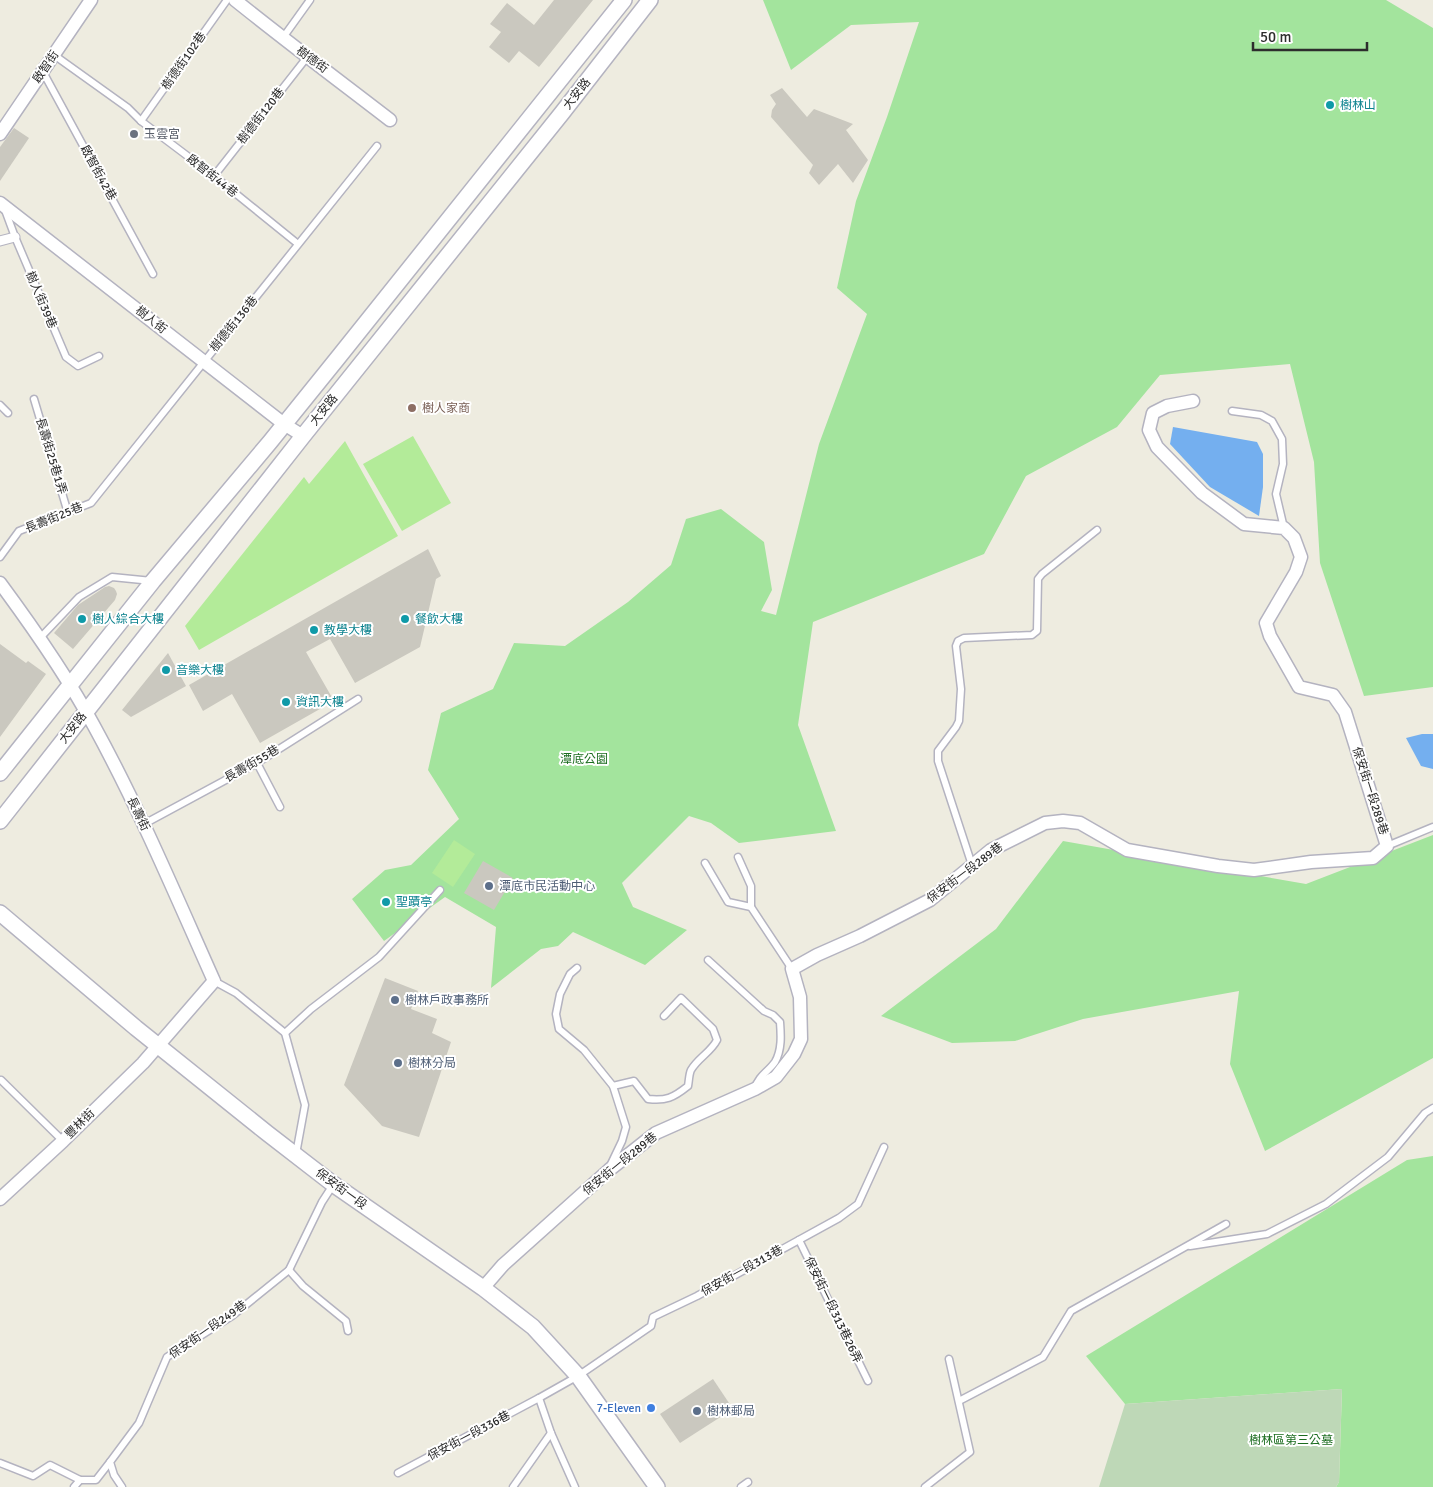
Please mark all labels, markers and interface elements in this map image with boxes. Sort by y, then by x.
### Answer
scale bar [1253,20,1367,52]
text: 50 m [1260,28,1291,46]
street label: 樹德街102巷 [159,29,209,93]
street label: 樹德街 [293,43,331,77]
street label: 啟智街 [30,48,62,86]
street label: 大安路 [560,75,594,113]
street label: 樹德街120巷 [234,85,288,147]
place label: 樹林山 [1340,98,1376,113]
marker: 樹林山 [1324,99,1336,111]
place label: 玉雲宮 [144,127,180,142]
marker: 玉雲宮 [128,128,140,140]
street label: 啟智街42巷 [77,143,119,203]
street label: 啟智街44巷 [183,151,241,201]
street label: 樹人街39巷 [22,269,60,331]
street label: 樹德街136巷 [207,293,261,355]
street label: 樹人街 [132,303,170,337]
street label: 大安路 [307,391,341,429]
place label: 樹人家商 [422,401,470,416]
marker: 樹人家商 [406,402,418,414]
street label: 長壽街25巷1弄 [32,416,70,496]
street label: 長壽街25巷 [23,500,85,536]
place label: 樹人綜合大樓 [92,612,164,627]
place label: 餐飲大樓 [415,612,463,627]
marker: 樹人綜合大樓 [76,613,88,625]
marker: 餐飲大樓 [399,613,411,625]
place label: 教學大樓 [324,623,372,638]
marker: 教學大樓 [308,624,320,636]
place label: 音樂大樓 [176,663,224,678]
marker: 音樂大樓 [160,664,172,676]
place label: 資訊大樓 [296,695,344,710]
marker: 資訊大樓 [280,696,292,708]
street label: 大安路 [56,709,90,747]
street label: 長壽街55巷 [222,742,282,786]
street label: 保安街一段289巷 [1349,745,1391,837]
park label: 潭底公園 [560,752,608,767]
street label: 長壽街 [123,795,153,833]
street label: 保安街一段289巷 [924,839,1006,907]
place label: 潭底市民活動中心 [499,879,595,894]
marker: 潭底市民活動中心 [483,880,495,892]
place label: 聖蹟亭 [396,895,432,910]
marker: 聖蹟亭 [380,896,392,908]
place label: 樹林戶政事務所 [405,993,489,1008]
marker: 樹林戶政事務所 [389,994,401,1006]
place label: 樹林分局 [408,1056,456,1071]
marker: 樹林分局 [392,1057,404,1069]
street label: 豐林街 [62,1106,98,1142]
street label: 保安街一段289巷 [580,1129,660,1199]
street label: 保安街一段 [312,1165,370,1213]
street label: 保安街一段313巷 [698,1242,786,1300]
street label: 保安街一段313巷26弄 [801,1254,865,1366]
street label: 保安街一段249巷 [166,1298,250,1362]
place label: 7-Eleven [596,1401,641,1416]
marker: 7-Eleven [645,1402,657,1414]
place label: 樹林郵局 [707,1404,755,1419]
marker: 樹林郵局 [691,1405,703,1417]
street label: 保安街一段336巷 [425,1408,513,1464]
park label: 樹林區第三公墓 [1249,1433,1333,1448]

